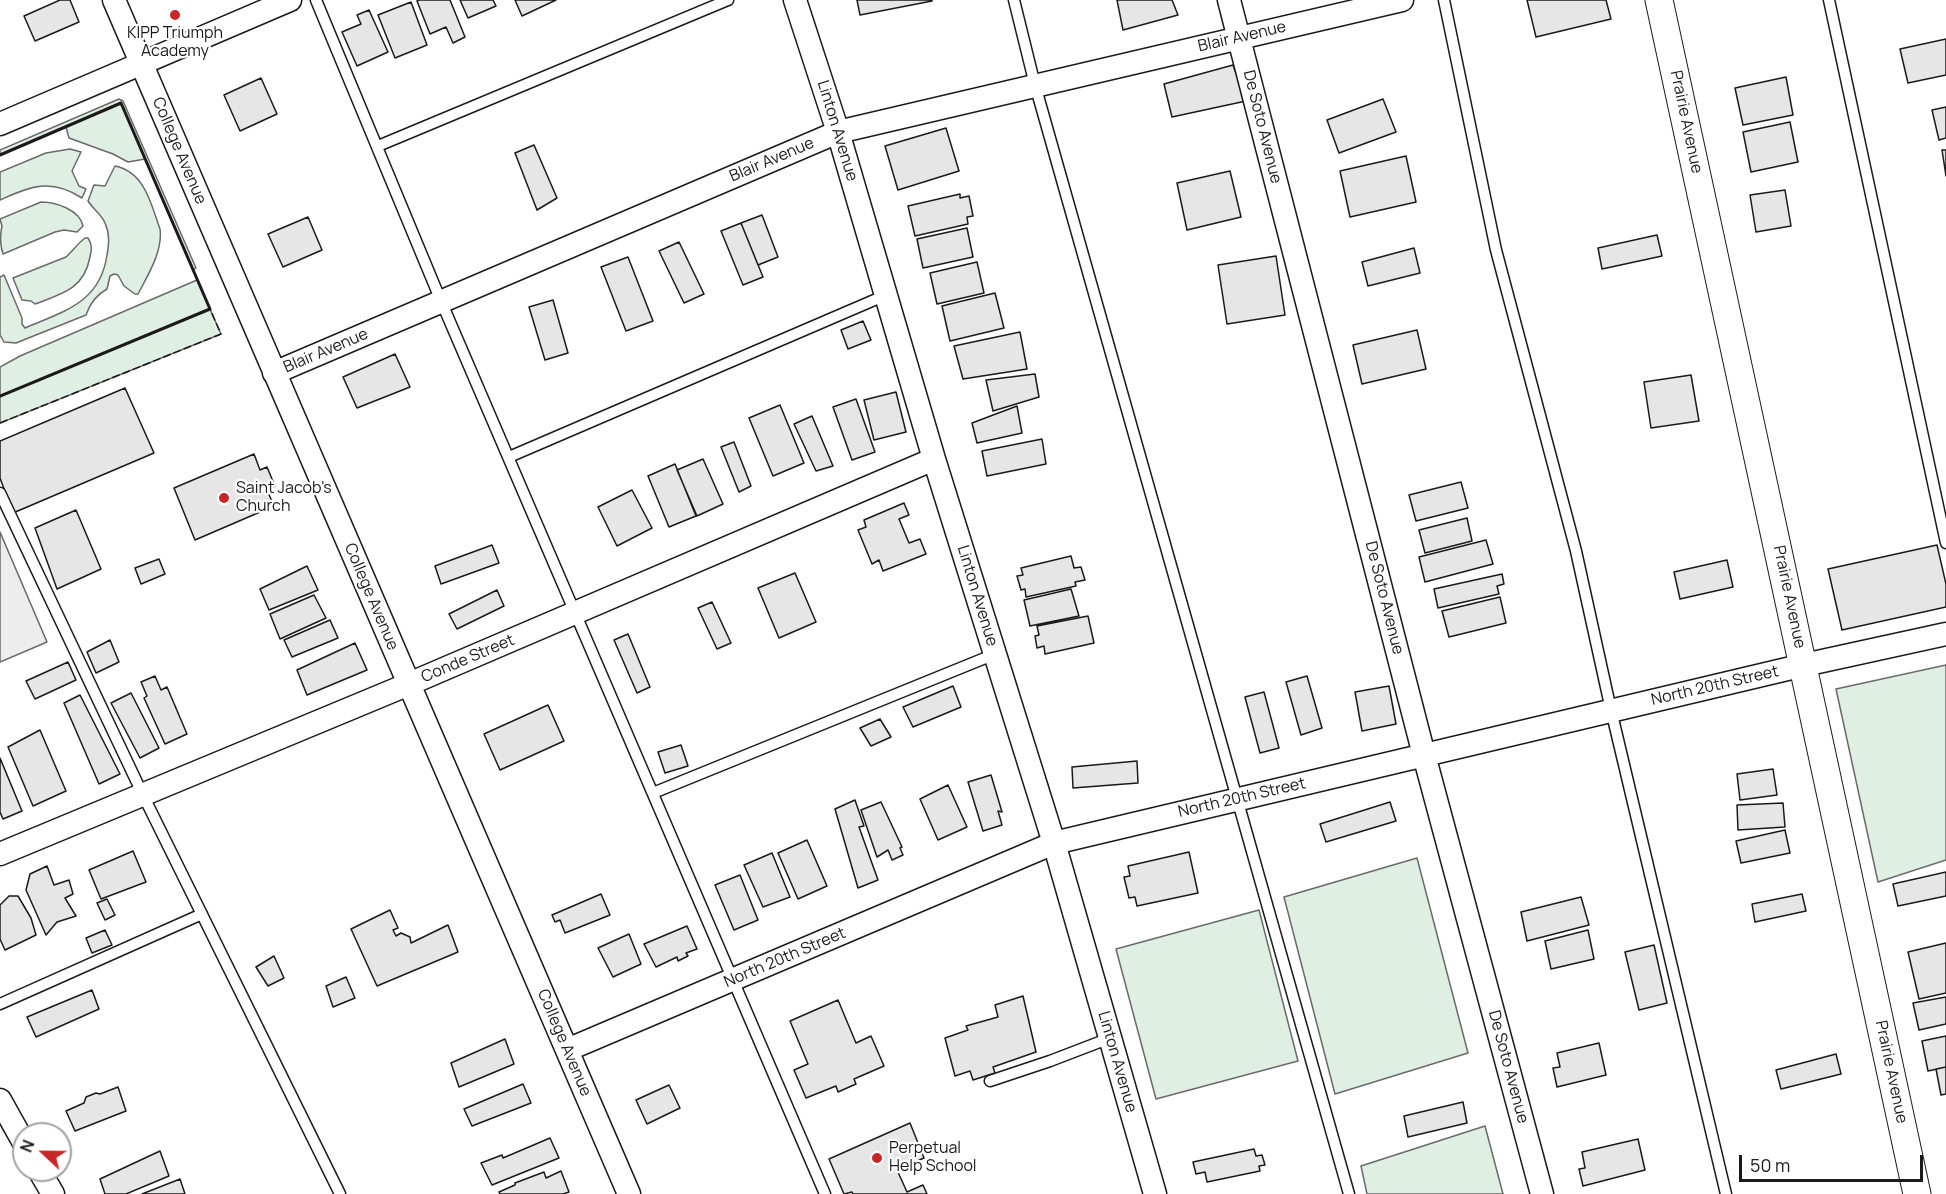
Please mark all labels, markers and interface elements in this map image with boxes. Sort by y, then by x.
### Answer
marker: KIPP Triumph Academy [168,8,182,22]
street label: Blair Avenue [1196,18,1288,56]
place label: KIPP Triumph Academy [127,24,223,62]
street label: De Soto Avenue [1239,68,1285,186]
street label: Prairie Avenue [1666,69,1706,175]
street label: Linton Avenue [813,78,861,184]
street label: College Avenue [148,95,210,207]
street label: Blair Avenue [727,134,817,186]
street label: Blair Avenue [281,325,371,377]
place label: Saint Jacob's Church [236,479,332,517]
marker: Saint Jacob's Church [217,491,231,505]
street label: De Soto Avenue [1361,539,1407,657]
street label: College Avenue [340,541,402,653]
street label: Linton Avenue [953,543,1001,649]
street label: Prairie Avenue [1769,544,1809,650]
street label: Conde Street [419,631,517,687]
street label: North 20th Street [1649,662,1781,710]
street label: North 20th Street [1176,774,1308,822]
street label: North 20th Street [721,924,849,992]
street label: College Avenue [533,987,595,1099]
street label: De Soto Avenue [1484,1008,1532,1126]
street label: Linton Avenue [1093,1009,1141,1115]
street label: Prairie Avenue [1871,1019,1911,1125]
north arrow [12,1122,72,1182]
text: N [15,1137,40,1155]
place label: Perpetual Help School [889,1139,977,1177]
scale bar [1742,1143,1926,1181]
marker: Perpetual Help School [870,1151,884,1165]
text: 50 m [1750,1153,1790,1177]

